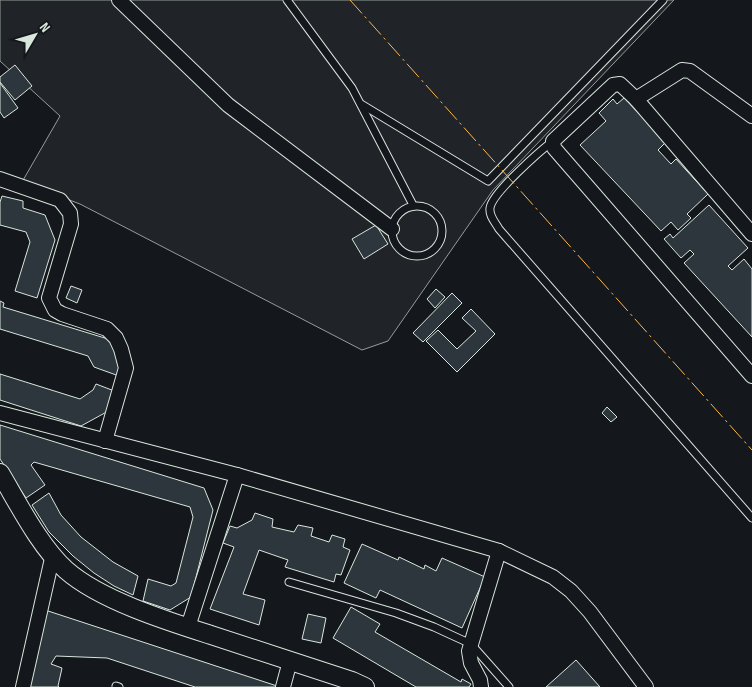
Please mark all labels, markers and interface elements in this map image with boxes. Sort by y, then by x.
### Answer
north arrow [10,10,60,60]
text: N [36,19,54,35]

